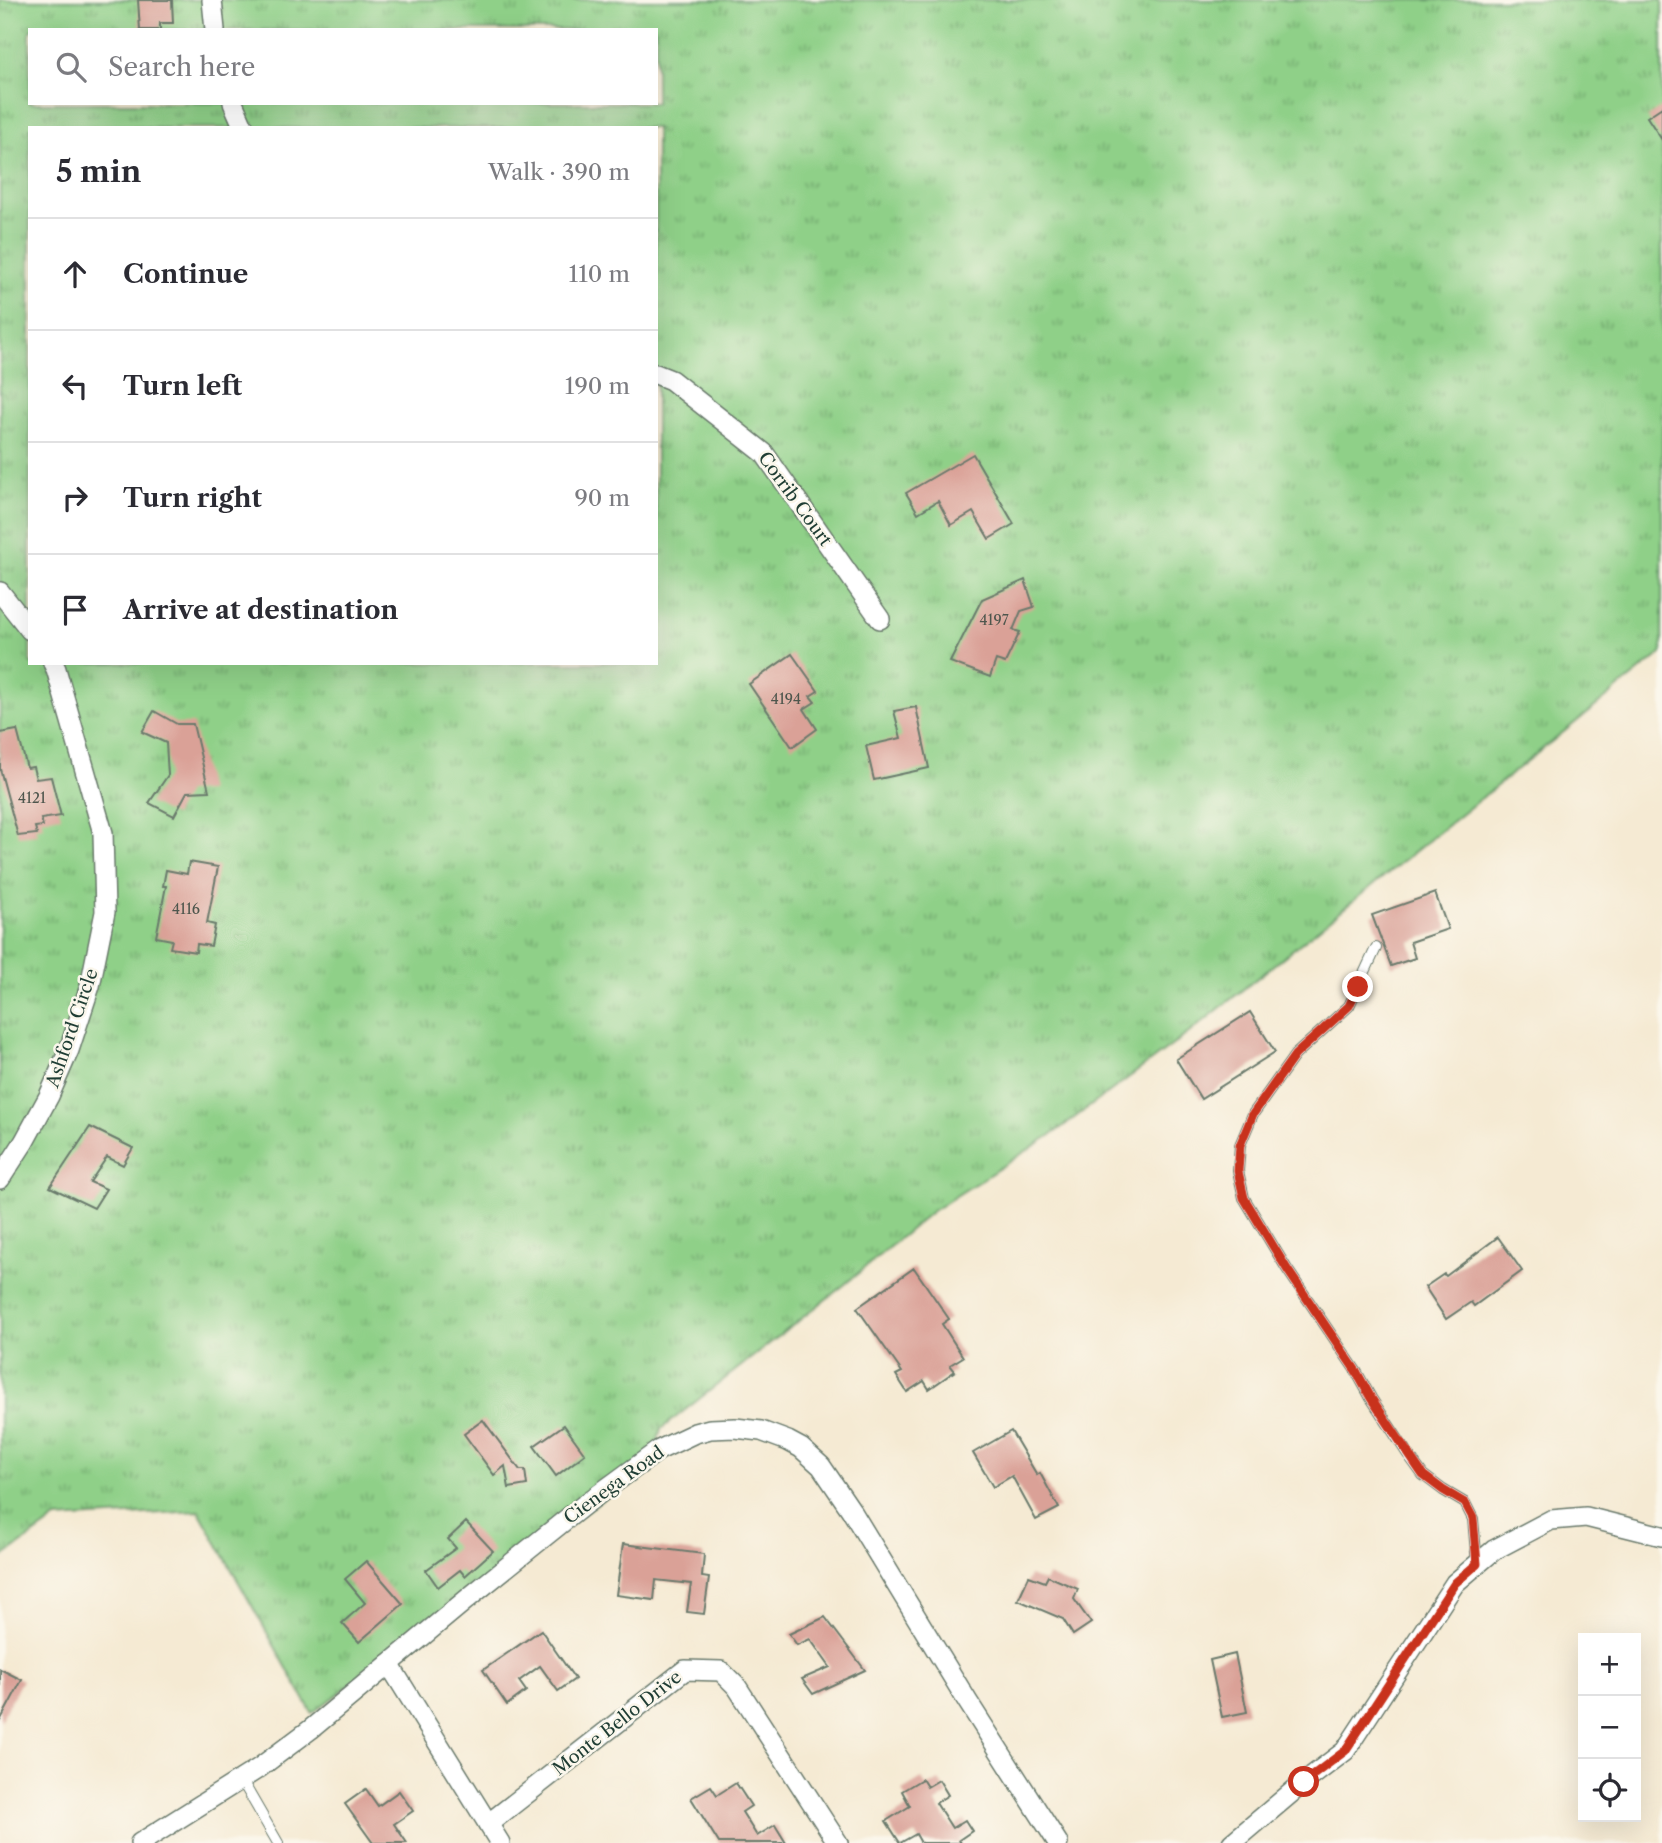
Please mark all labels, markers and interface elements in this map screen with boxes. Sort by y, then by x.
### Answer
search box [28,28,658,105]
icon: search [52,48,90,86]
text: Search here [108,51,255,83]
text: 5 min [56,153,141,190]
text: Walk · 390 m [488,158,630,186]
icon: ahead [56,255,94,293]
text: Continue [123,258,248,290]
text: 110 m [569,260,630,288]
icon: left [56,367,94,405]
text: Turn left [123,370,242,402]
text: 190 m [565,372,630,400]
street label: Corrib Court [753,448,837,551]
icon: right [56,479,94,517]
text: Turn right [123,482,262,514]
text: 90 m [574,484,630,512]
icon: arrive [56,591,94,629]
text: Arrive at destination [123,594,398,626]
house number: 4197 [979,611,1009,629]
house number: 4194 [771,690,801,708]
house number: 4121 [18,789,46,807]
house number: 4116 [172,900,200,918]
street label: Ashford Circle [41,966,103,1091]
route end [1342,971,1373,1002]
street label: Cienega Road [559,1441,669,1529]
map controls [1578,1633,1641,1822]
button: + [1578,1633,1641,1696]
street label: Monte Bello Drive [548,1666,686,1780]
button: − [1578,1696,1641,1759]
button: locate [1578,1759,1641,1822]
route start [1288,1766,1319,1797]

